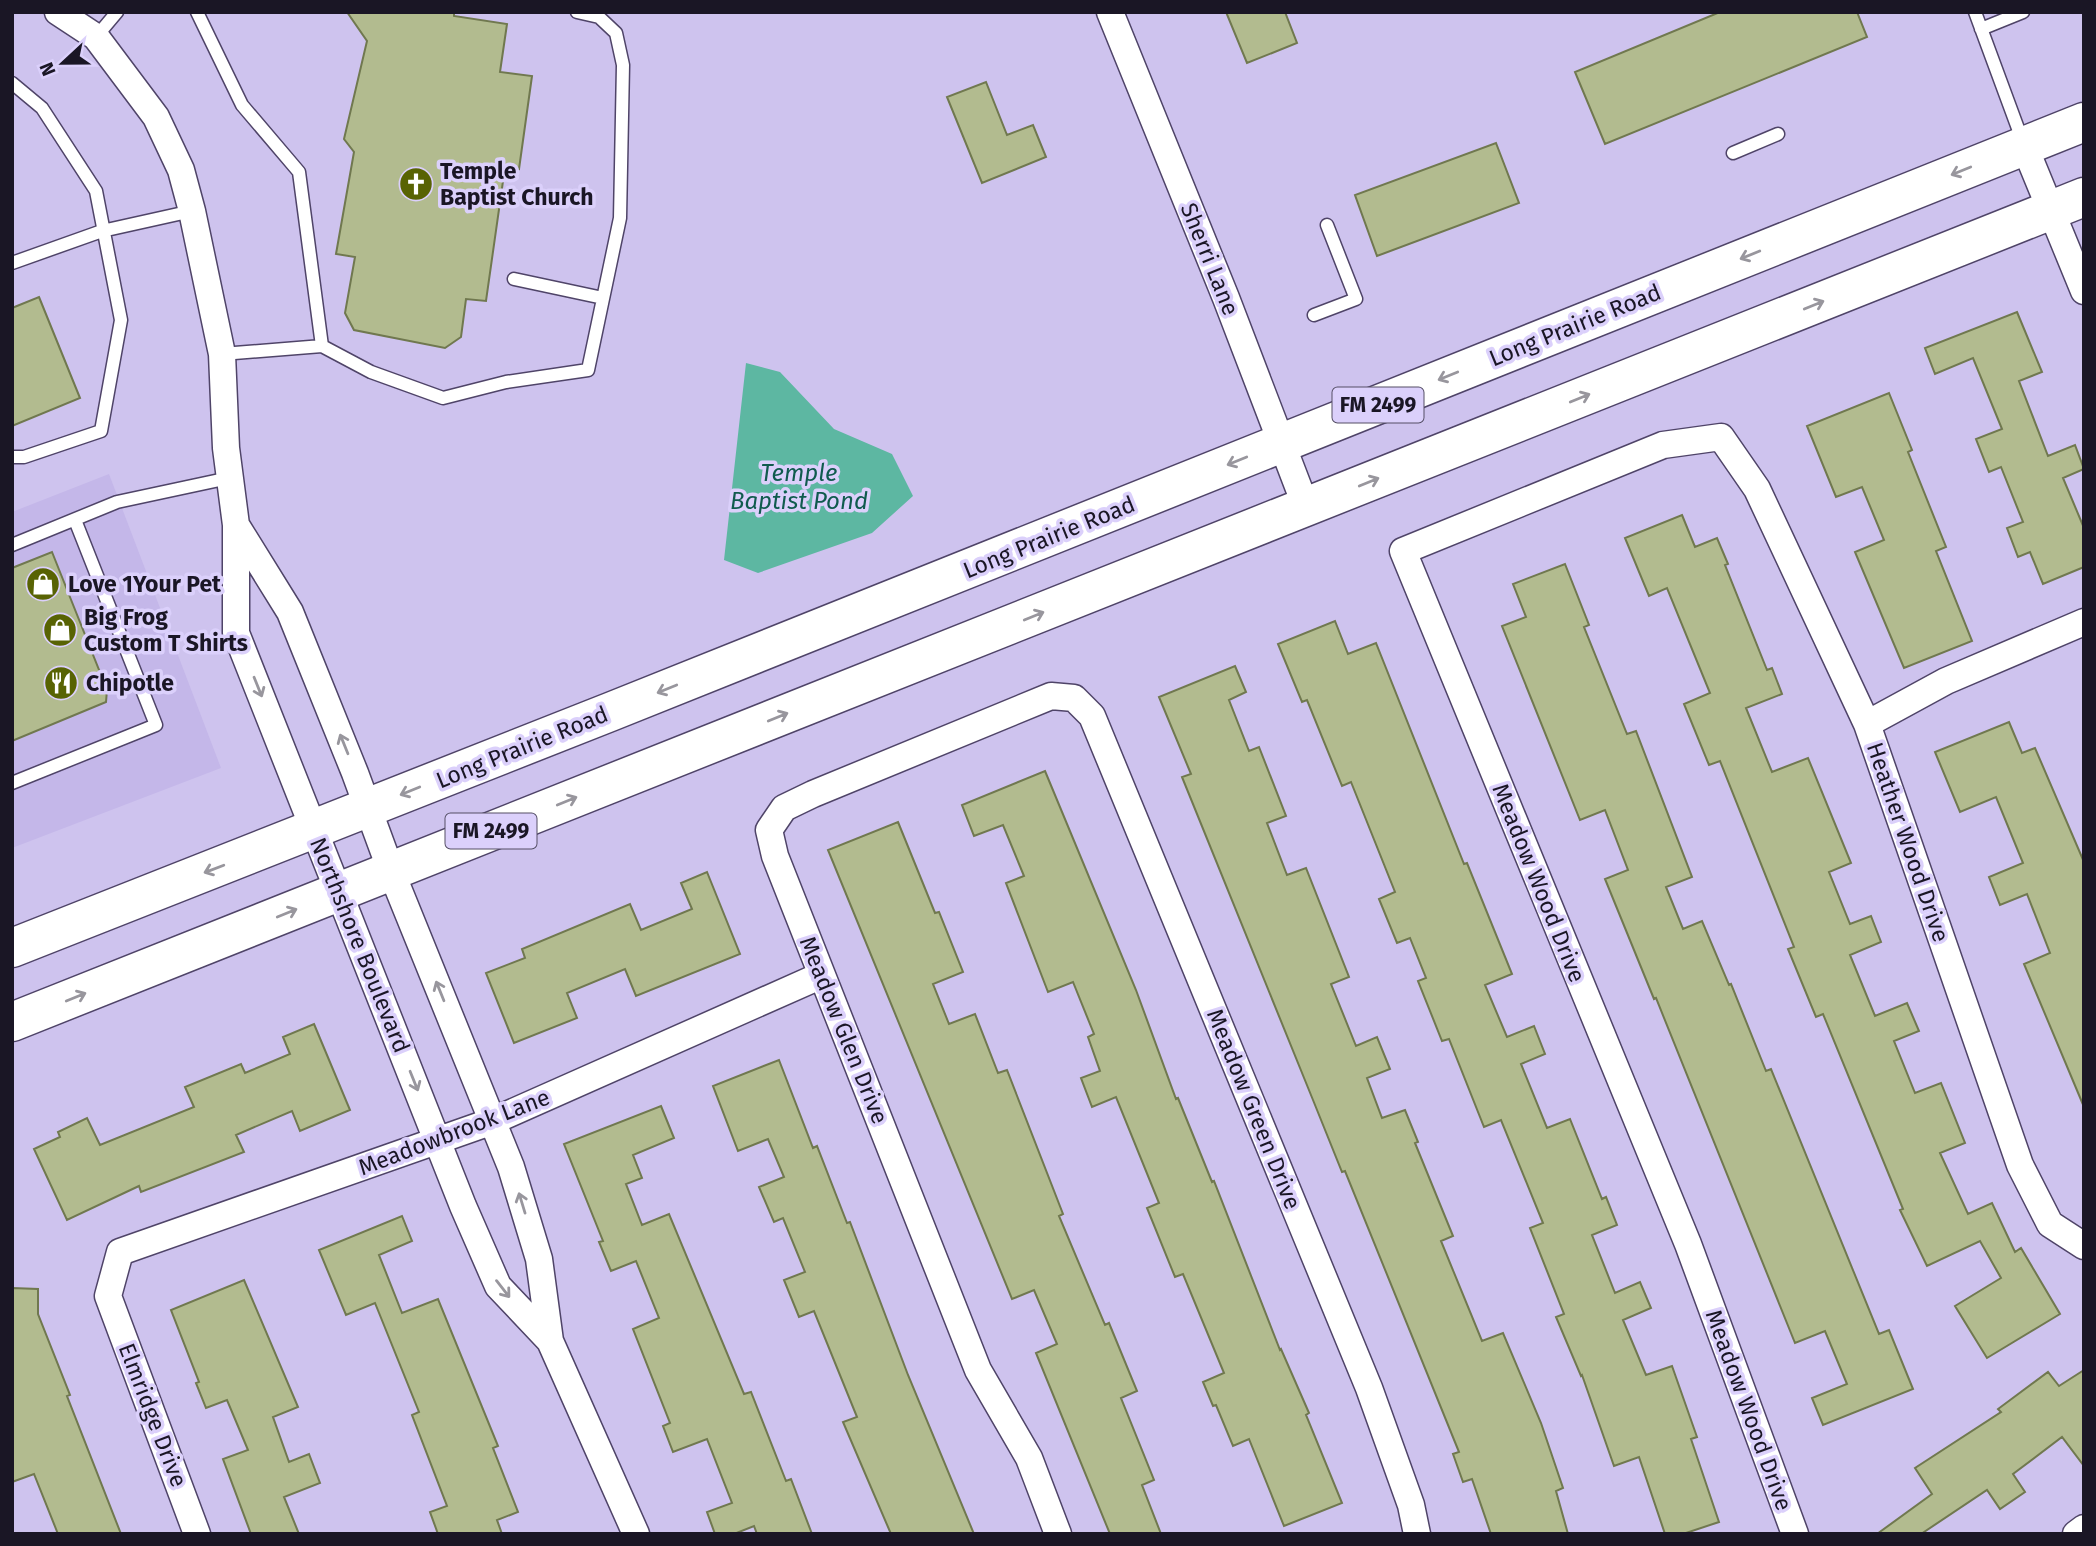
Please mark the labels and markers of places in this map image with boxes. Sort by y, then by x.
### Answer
place label: Temple Baptist Church [440,157,594,211]
church icon: Temple Baptist Church [397,165,435,203]
shop icon: Love 1Your Pet [24,565,62,603]
place label: Love 1Your Pet [68,570,222,598]
place label: Big Frog Custom T Shirts [84,603,248,657]
shop icon: Big Frog Custom T Shirts [41,611,79,649]
restaurant icon: Chipotle [42,664,80,702]
place label: Chipotle [86,669,174,697]

